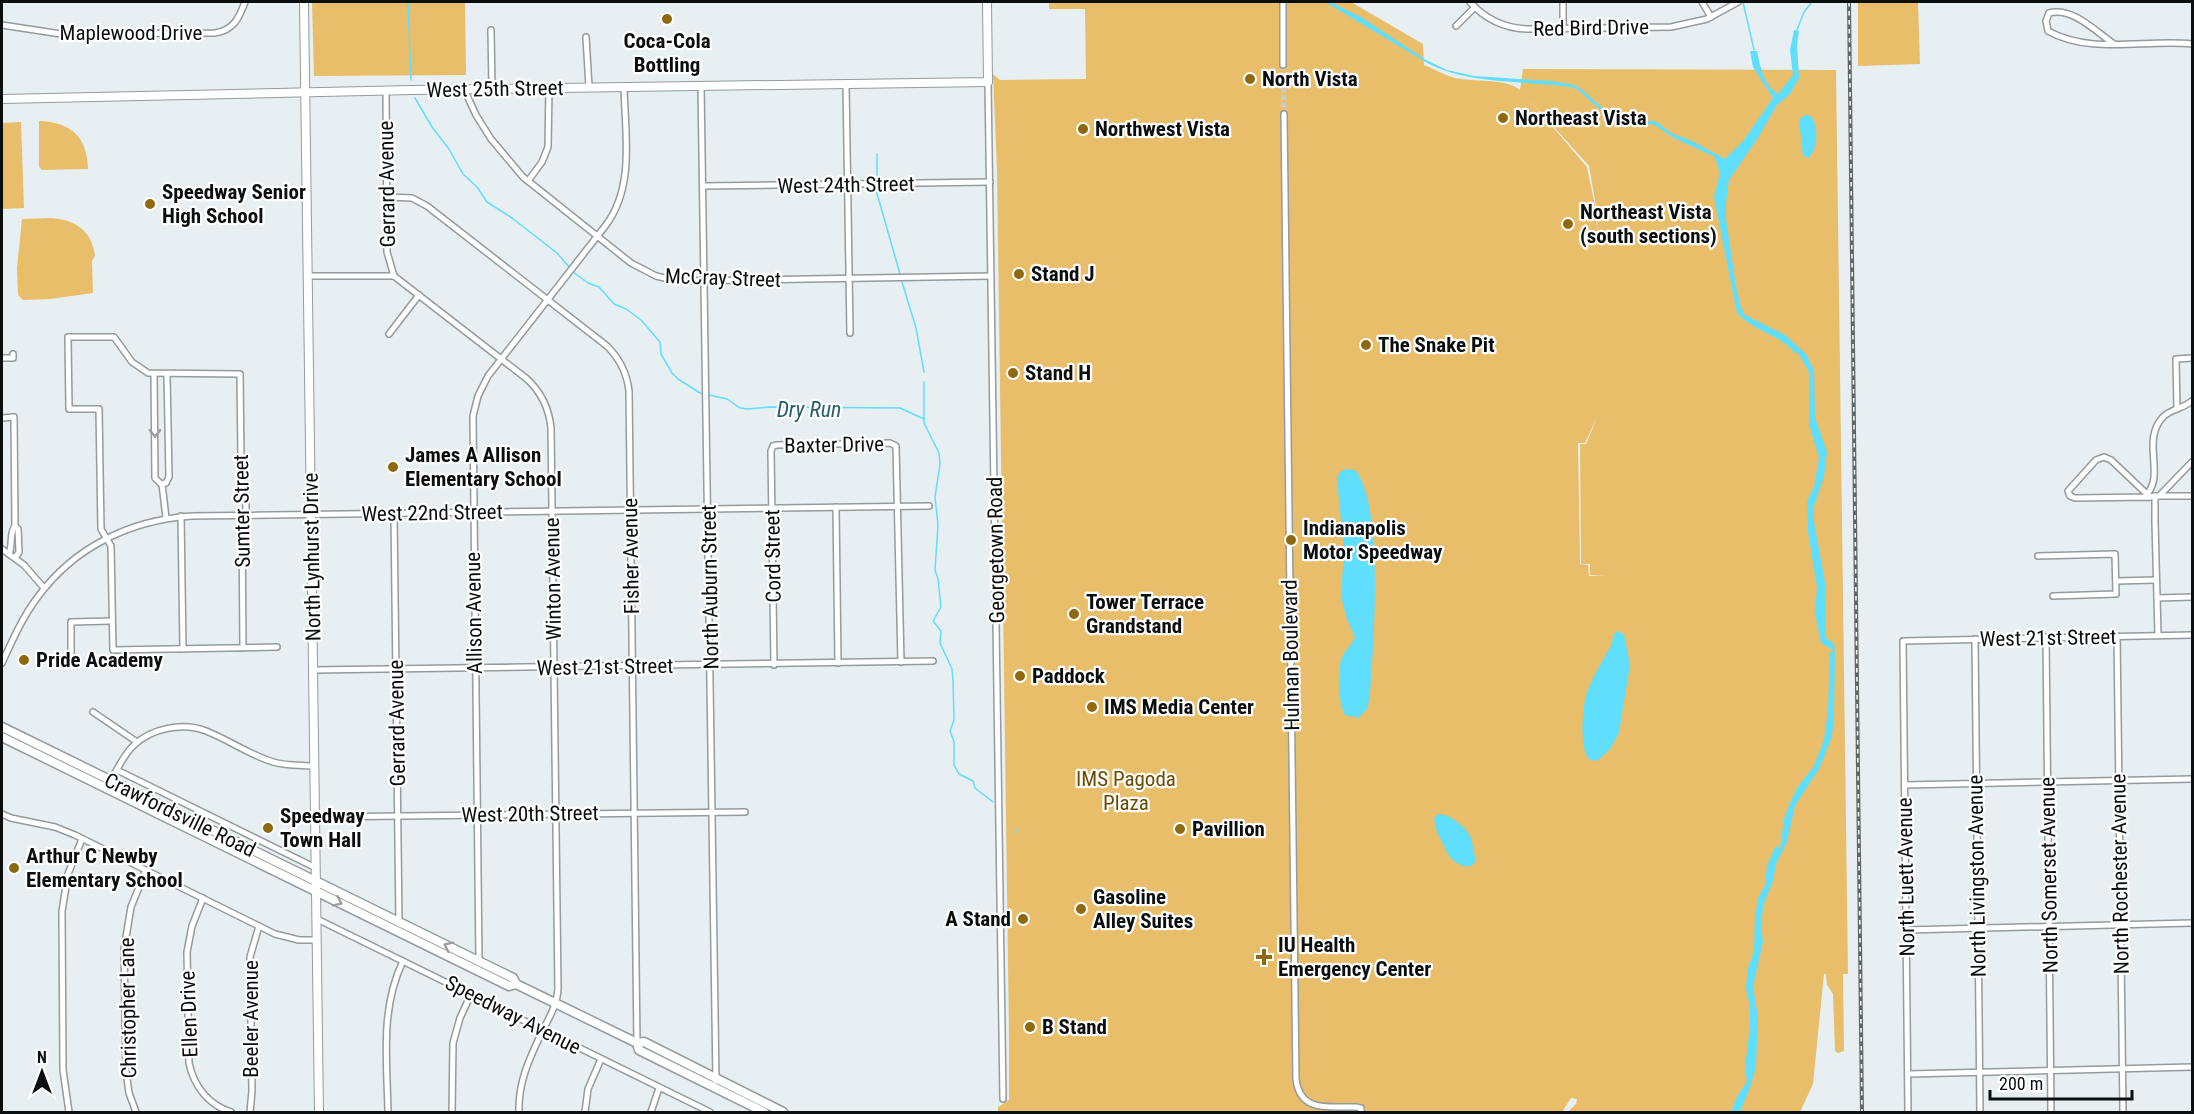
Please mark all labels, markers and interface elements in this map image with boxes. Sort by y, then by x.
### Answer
marker: Coca-Cola Bottling [660,12,674,26]
street label: Red Bird Drive [1533,15,1649,41]
street label: Maplewood Drive [60,21,203,45]
place label: Coca-Cola Bottling [623,29,711,77]
place label: North Vista [1262,67,1358,91]
marker: North Vista [1243,72,1257,86]
street label: West 25th Street [426,76,564,102]
place label: Northeast Vista [1515,106,1647,130]
marker: Northeast Vista [1496,111,1510,125]
place label: Northwest Vista [1095,117,1230,141]
street label: Gerrard Avenue [374,120,400,248]
marker: Northwest Vista [1076,122,1090,136]
street label: West 24th Street [777,172,915,198]
place label: Speedway Senior High School [162,180,306,228]
marker: Speedway Senior High School [143,197,157,211]
place label: Northeast Vista (south sections) [1580,200,1717,248]
marker: Northeast Vista (south sections) [1561,217,1575,231]
place label: Stand J [1031,262,1095,286]
street label: McCray Street [665,264,781,292]
marker: Stand J [1012,267,1026,281]
place label: The Snake Pit [1378,333,1495,357]
marker: The Snake Pit [1359,338,1373,352]
place label: Stand H [1025,361,1091,385]
marker: Stand H [1006,366,1020,380]
water label: Dry Run [777,397,841,422]
one-way arrow [148,428,161,437]
street label: Baxter Drive [784,432,884,458]
place label: James A Allison Elementary School [405,443,562,491]
street label: Sumter Street [229,454,255,568]
marker: James A Allison Elementary School [386,460,400,474]
street label: North Lynhurst Drive [299,472,325,641]
street label: Georgetown Road [983,477,1009,623]
street label: Fisher Avenue [618,498,644,614]
street label: West 22nd Street [361,500,503,526]
street label: North Auburn Street [697,504,723,670]
street label: Cord Street [760,509,786,603]
place label: Indianapolis Motor Speedway [1303,516,1443,564]
street label: Winton Avenue [540,517,566,641]
marker: Indianapolis Motor Speedway [1284,533,1298,547]
street label: Allison Avenue [461,552,487,674]
street label: Hulman Boulevard [1278,579,1304,731]
place label: Tower Terrace Grandstand [1086,590,1204,638]
marker: Tower Terrace Grandstand [1067,607,1081,621]
street label: West 21st Street [1979,625,2117,651]
place label: Pride Academy [36,648,164,672]
marker: Pride Academy [17,653,31,667]
street label: West 21st Street [536,654,674,680]
street label: Gerrard Avenue [384,659,410,787]
place label: Paddock [1032,664,1106,688]
marker: Paddock [1013,669,1027,683]
place label: IMS Media Center [1104,695,1254,719]
marker: IMS Media Center [1085,700,1099,714]
park label: IMS Pagoda Plaza [1076,767,1176,815]
street label: Crawfordsville Road [100,768,260,862]
street label: North Rochester Avenue [2106,773,2134,974]
street label: North Livingston Avenue [1963,774,1991,977]
street label: North Somerset Avenue [2035,777,2063,973]
street label: North Luett Avenue [1893,797,1919,957]
street label: West 20th Street [461,801,599,827]
place label: Speedway Town Hall [280,804,365,852]
place label: Pavillion [1192,817,1265,841]
marker: Speedway Town Hall [261,821,275,835]
marker: Pavillion [1173,822,1187,836]
place label: Arthur C Newby Elementary School [26,844,183,892]
marker: Arthur C Newby Elementary School [7,861,21,875]
place label: Gasoline Alley Suites [1093,885,1193,933]
one-way arrow [332,895,343,907]
marker: Gasoline Alley Suites [1074,902,1088,916]
place label: A Stand [945,907,1011,931]
marker: A Stand [1016,912,1030,926]
place label: IU Health Emergency Center [1278,933,1431,981]
street label: Christopher Lane [115,937,141,1079]
one-way arrow [443,942,454,954]
marker: IU Health Emergency Center [1255,948,1273,966]
street label: Beeler Avenue [239,960,263,1078]
street label: Ellen Drive [175,970,203,1058]
street label: Speedway Avenue [441,970,585,1060]
place label: B Stand [1042,1015,1107,1039]
marker: B Stand [1023,1020,1037,1034]
north arrow [12,1042,72,1102]
text: N [37,1048,47,1067]
scale bar [1990,1063,2132,1101]
text: 200 m [1999,1073,2043,1094]

